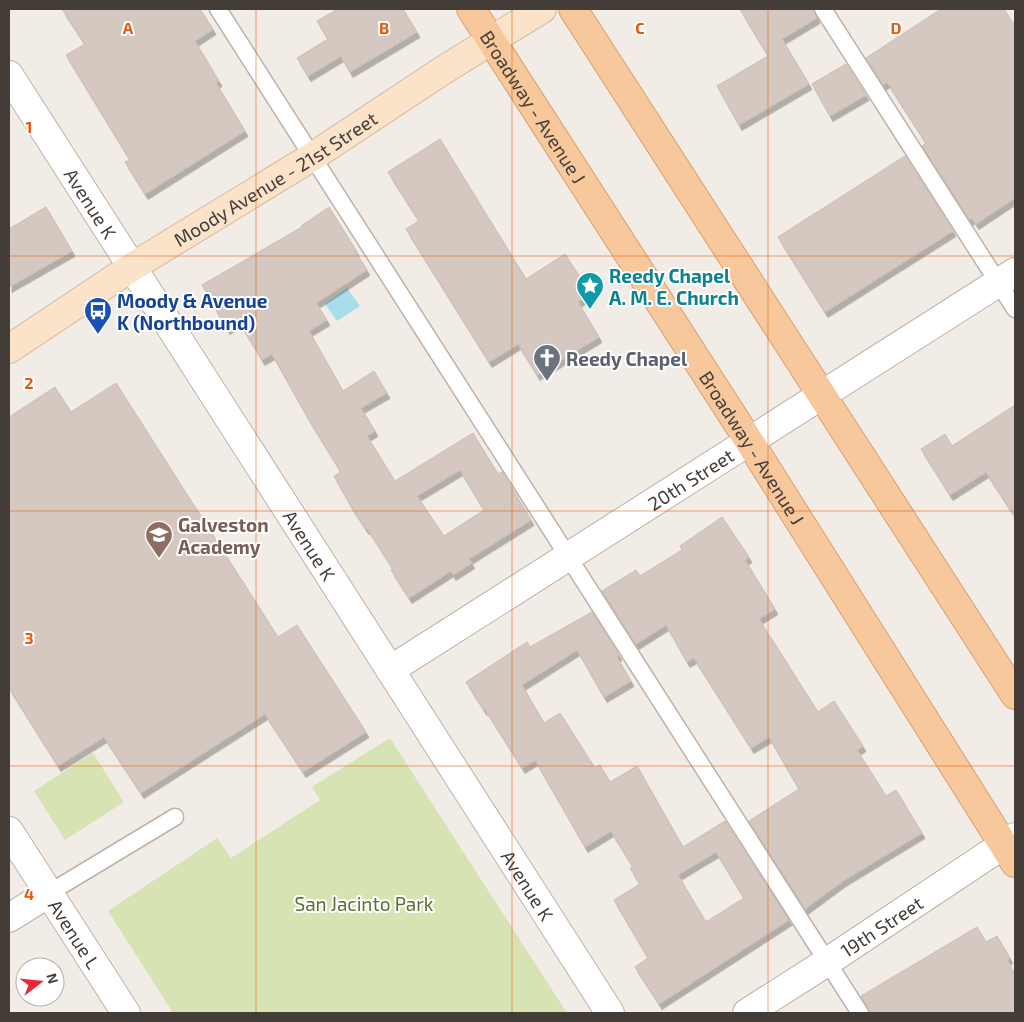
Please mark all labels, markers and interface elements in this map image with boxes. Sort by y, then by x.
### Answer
text: A [123,18,134,37]
text: B [379,18,389,37]
text: C [635,18,645,37]
text: D [891,18,902,37]
street label: Broadway - Avenue J [476,26,591,187]
street label: Moody Avenue - 21st Street [169,106,381,251]
text: 1 [26,117,32,136]
street label: Avenue K [60,163,122,243]
place label: Reedy Chapel A. M. E. Church [609,264,739,309]
place icon: Reedy Chapel A. M. E. Church [575,271,605,310]
place label: Moody & Avenue K (Northbound) [117,289,268,334]
bus stop icon: Moody & Avenue K (Northbound) [83,296,113,335]
church icon: Reedy Chapel [532,343,562,382]
place label: Reedy Chapel [566,347,688,371]
street label: Broadway - Avenue J [695,366,810,528]
text: 2 [24,373,34,392]
street label: 20th Street [643,443,738,515]
street label: Avenue K [279,505,341,584]
place label: Galveston Academy [178,513,269,559]
school or university icon: Galveston Academy [144,520,174,559]
text: 3 [24,628,34,647]
street label: Avenue K [497,845,559,925]
text: 4 [24,884,34,903]
street label: 19th Street [836,890,927,961]
park label: San Jacinto Park [294,892,434,915]
street label: Avenue L [44,895,106,973]
north arrow [15,957,65,1007]
text: N [43,971,63,985]

